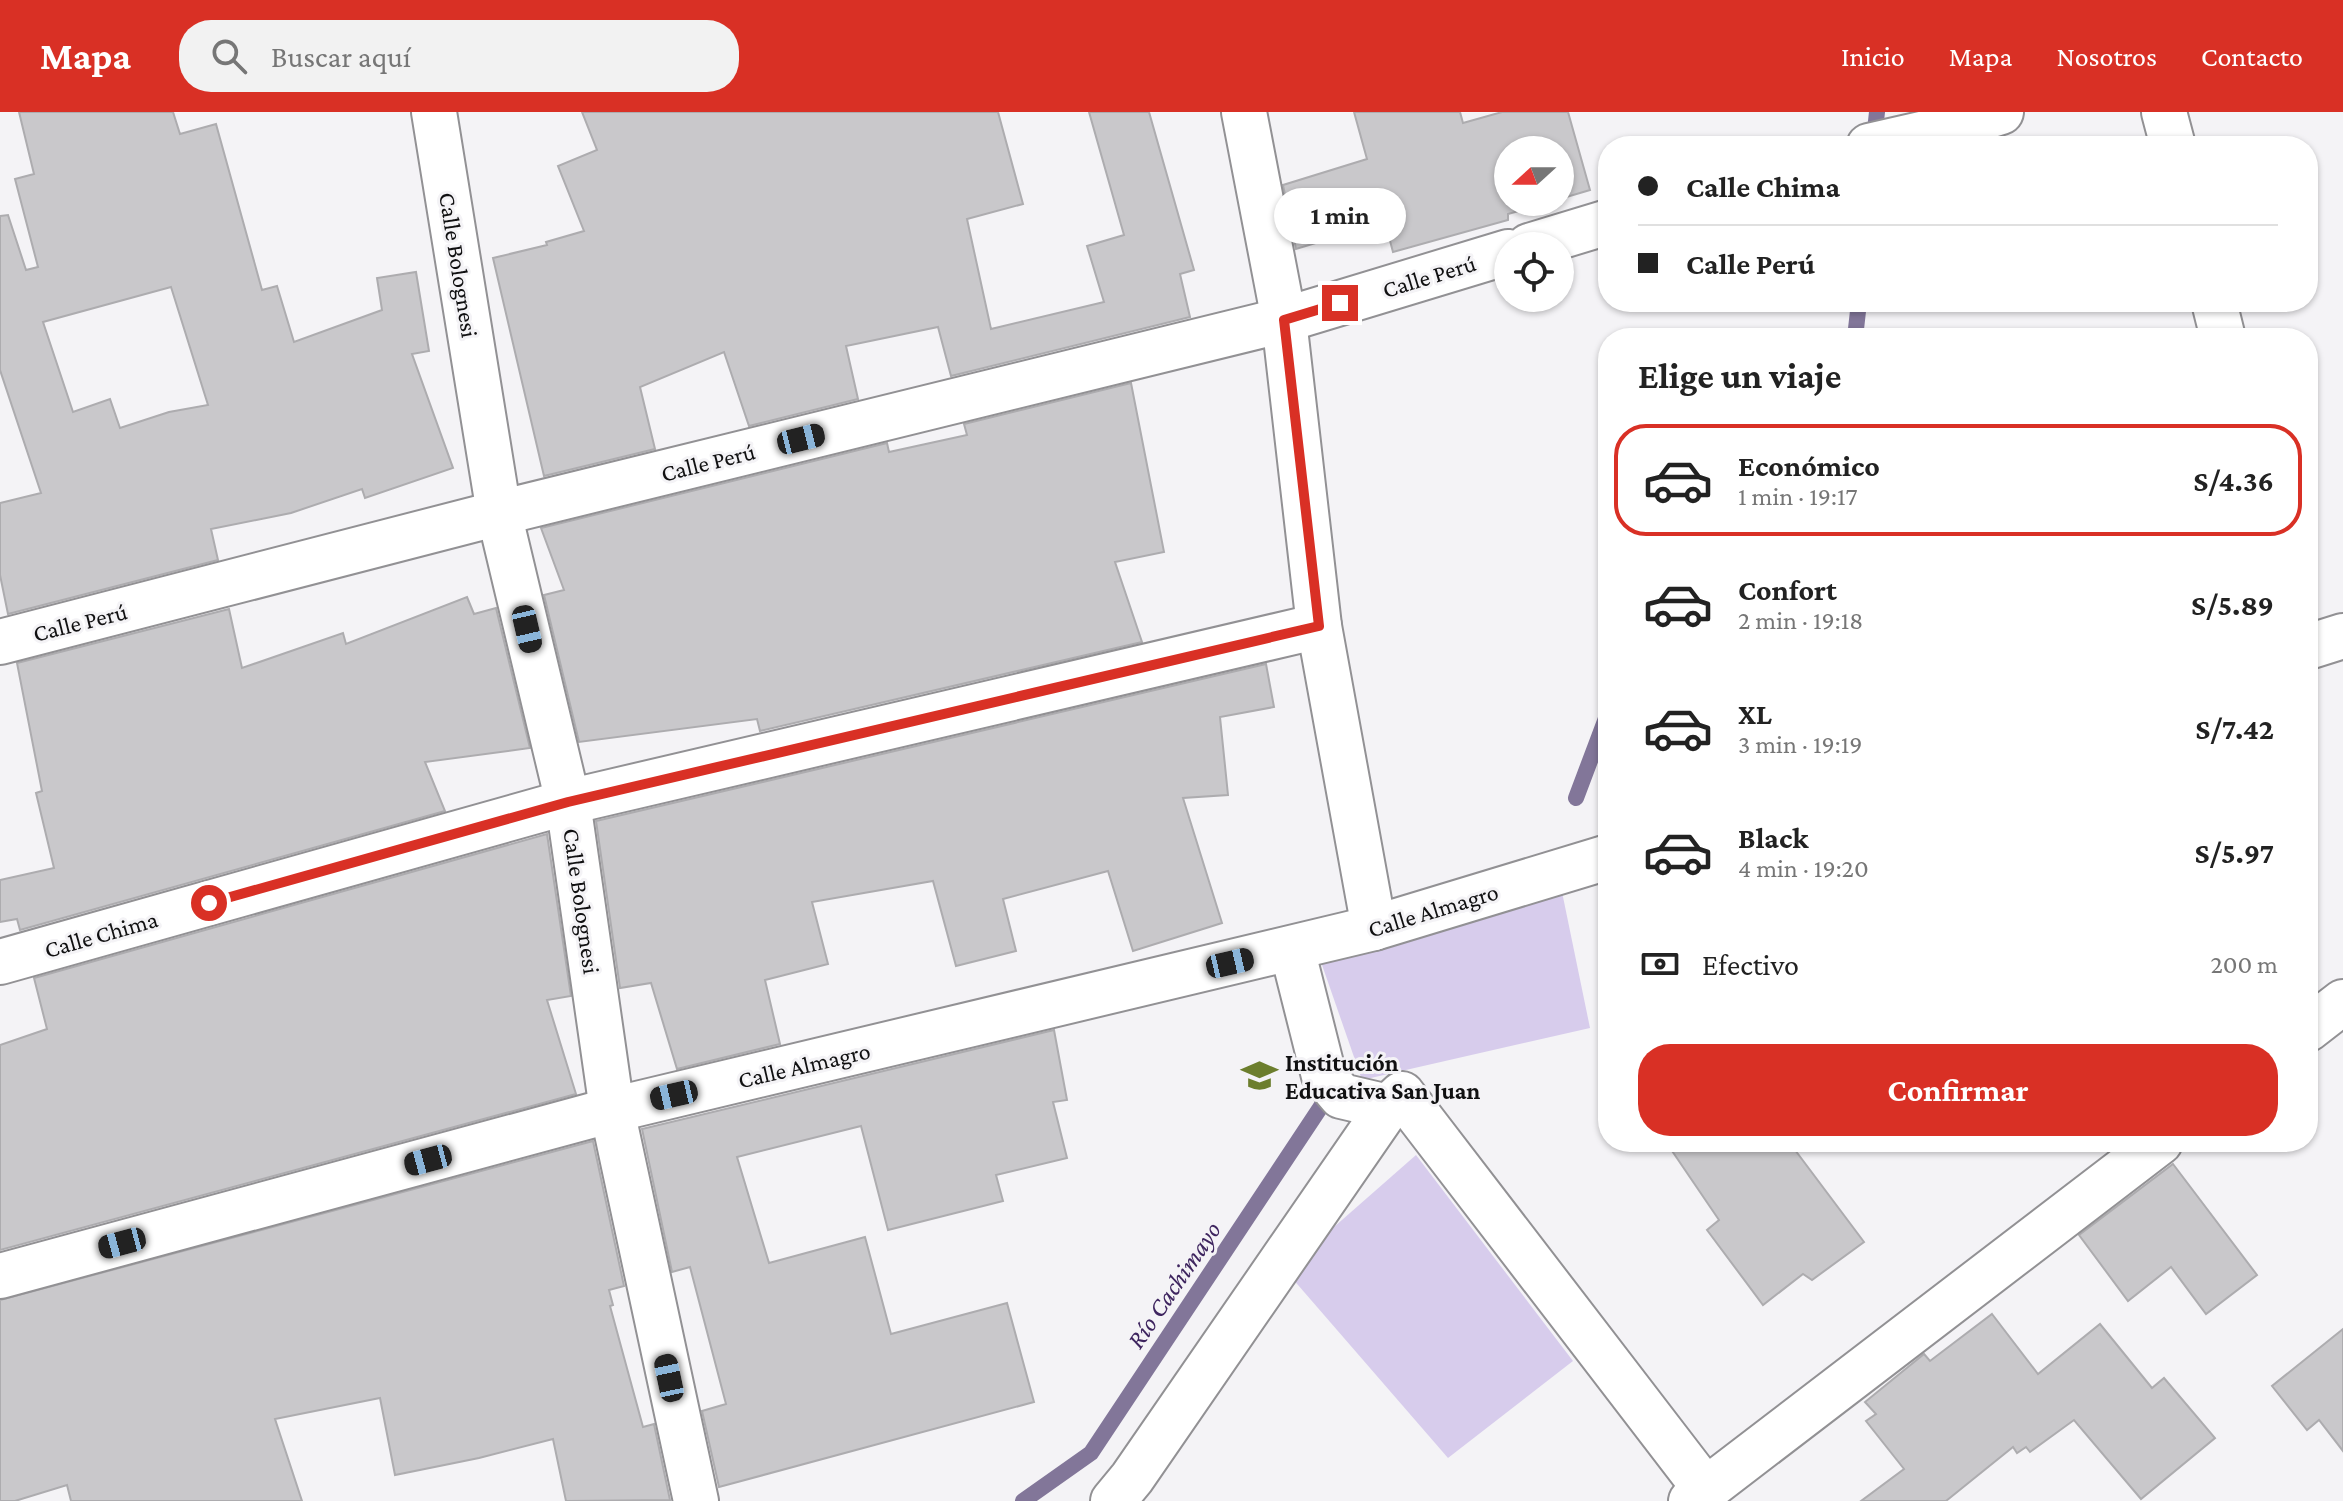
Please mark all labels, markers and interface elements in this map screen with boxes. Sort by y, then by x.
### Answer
search box [179,20,739,92]
icon: search [207,34,251,78]
text: Mapa [40,35,131,77]
text: Buscar aquí [271,40,411,73]
text: Inicio [1841,41,1905,72]
text: Mapa [1949,41,2012,72]
text: Nosotros [2056,41,2157,72]
text: Contacto [2201,41,2303,72]
north arrow [1494,136,1574,216]
map controls [1494,136,1574,312]
text: Calle Chima [1686,170,1840,203]
callout: 1 min [1274,187,1406,243]
street label: Calle Bolognesi [434,190,484,340]
text: 1 min [1310,201,1370,230]
button: locate [1494,232,1574,312]
text: Calle Perú [1686,247,1815,280]
street label: Calle Perú [1379,249,1479,303]
route end [1322,285,1358,321]
text: Elige un viaje [1638,356,1841,396]
car [775,422,827,456]
street label: Calle Perú [658,437,758,487]
icon: car [1642,444,1714,516]
text: Económico [1738,449,1880,482]
text: S/4.36 [2193,464,2274,497]
text: 1 min · 19:17 [1738,482,1858,511]
icon: car [1642,568,1714,640]
text: Confort [1738,573,1837,606]
text: S/5.89 [2191,588,2274,621]
street label: Calle Perú [30,597,130,647]
car [510,603,544,655]
text: 2 min · 19:18 [1738,606,1863,635]
icon: car [1642,692,1714,764]
text: XL [1738,697,1772,730]
text: S/7.42 [2195,712,2274,745]
text: 3 min · 19:19 [1738,730,1863,759]
icon: car [1642,816,1714,888]
text: Black [1738,821,1809,854]
street label: Calle Bolognesi [558,826,606,976]
text: S/5.97 [2195,836,2274,869]
text: 4 min · 19:20 [1738,854,1869,883]
street label: Calle Almagro [1365,877,1501,943]
route start [191,885,227,921]
street label: Calle Chima [41,905,161,963]
icon: cash [1638,942,1682,986]
car [1204,946,1256,980]
text: Efectivo [1702,948,1799,981]
text: 200 m [2210,950,2278,979]
street label: Calle Almagro [735,1037,873,1093]
button: Confirmar [1638,1044,2278,1136]
place label: Institución Educativa San Juan [1285,1049,1480,1104]
school or university icon: Institución Educativa San Juan [1240,1057,1278,1095]
car [648,1078,700,1112]
car [402,1142,454,1178]
water label: Río Cachimayo [1121,1216,1227,1354]
car [96,1225,148,1261]
car [652,1352,686,1404]

